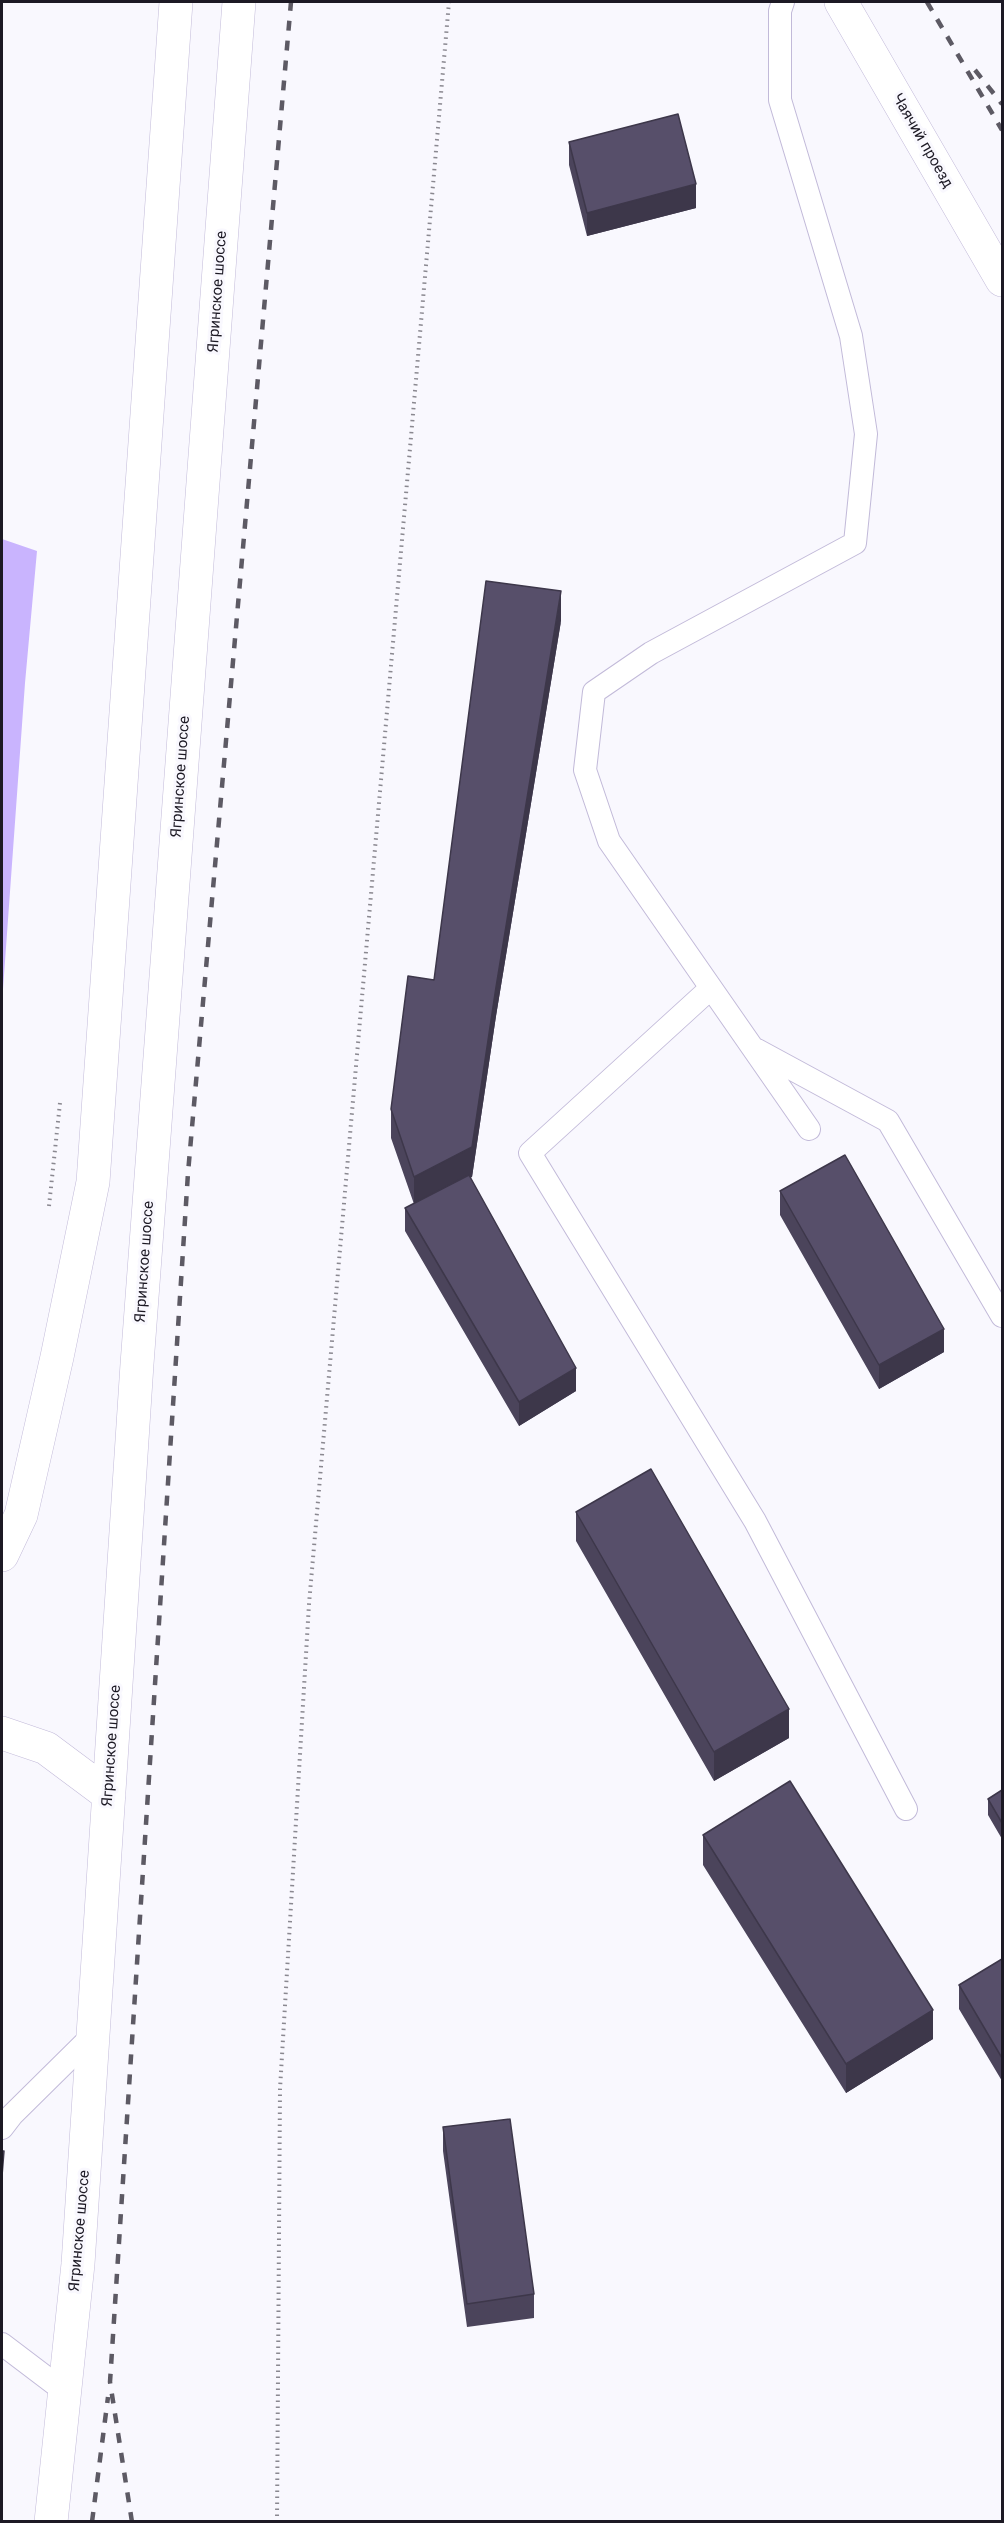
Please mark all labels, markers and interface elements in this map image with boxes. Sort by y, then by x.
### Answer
street label: Чаячий проезд [888,91,956,191]
street label: Ягринское шоссе [205,231,231,353]
street label: Ягринское шоссе [168,716,194,838]
street label: Ягринское шоссе [132,1201,158,1323]
street label: Ягринское шоссе [99,1685,125,1807]
street label: Ягринское шоссе [66,2169,94,2293]

